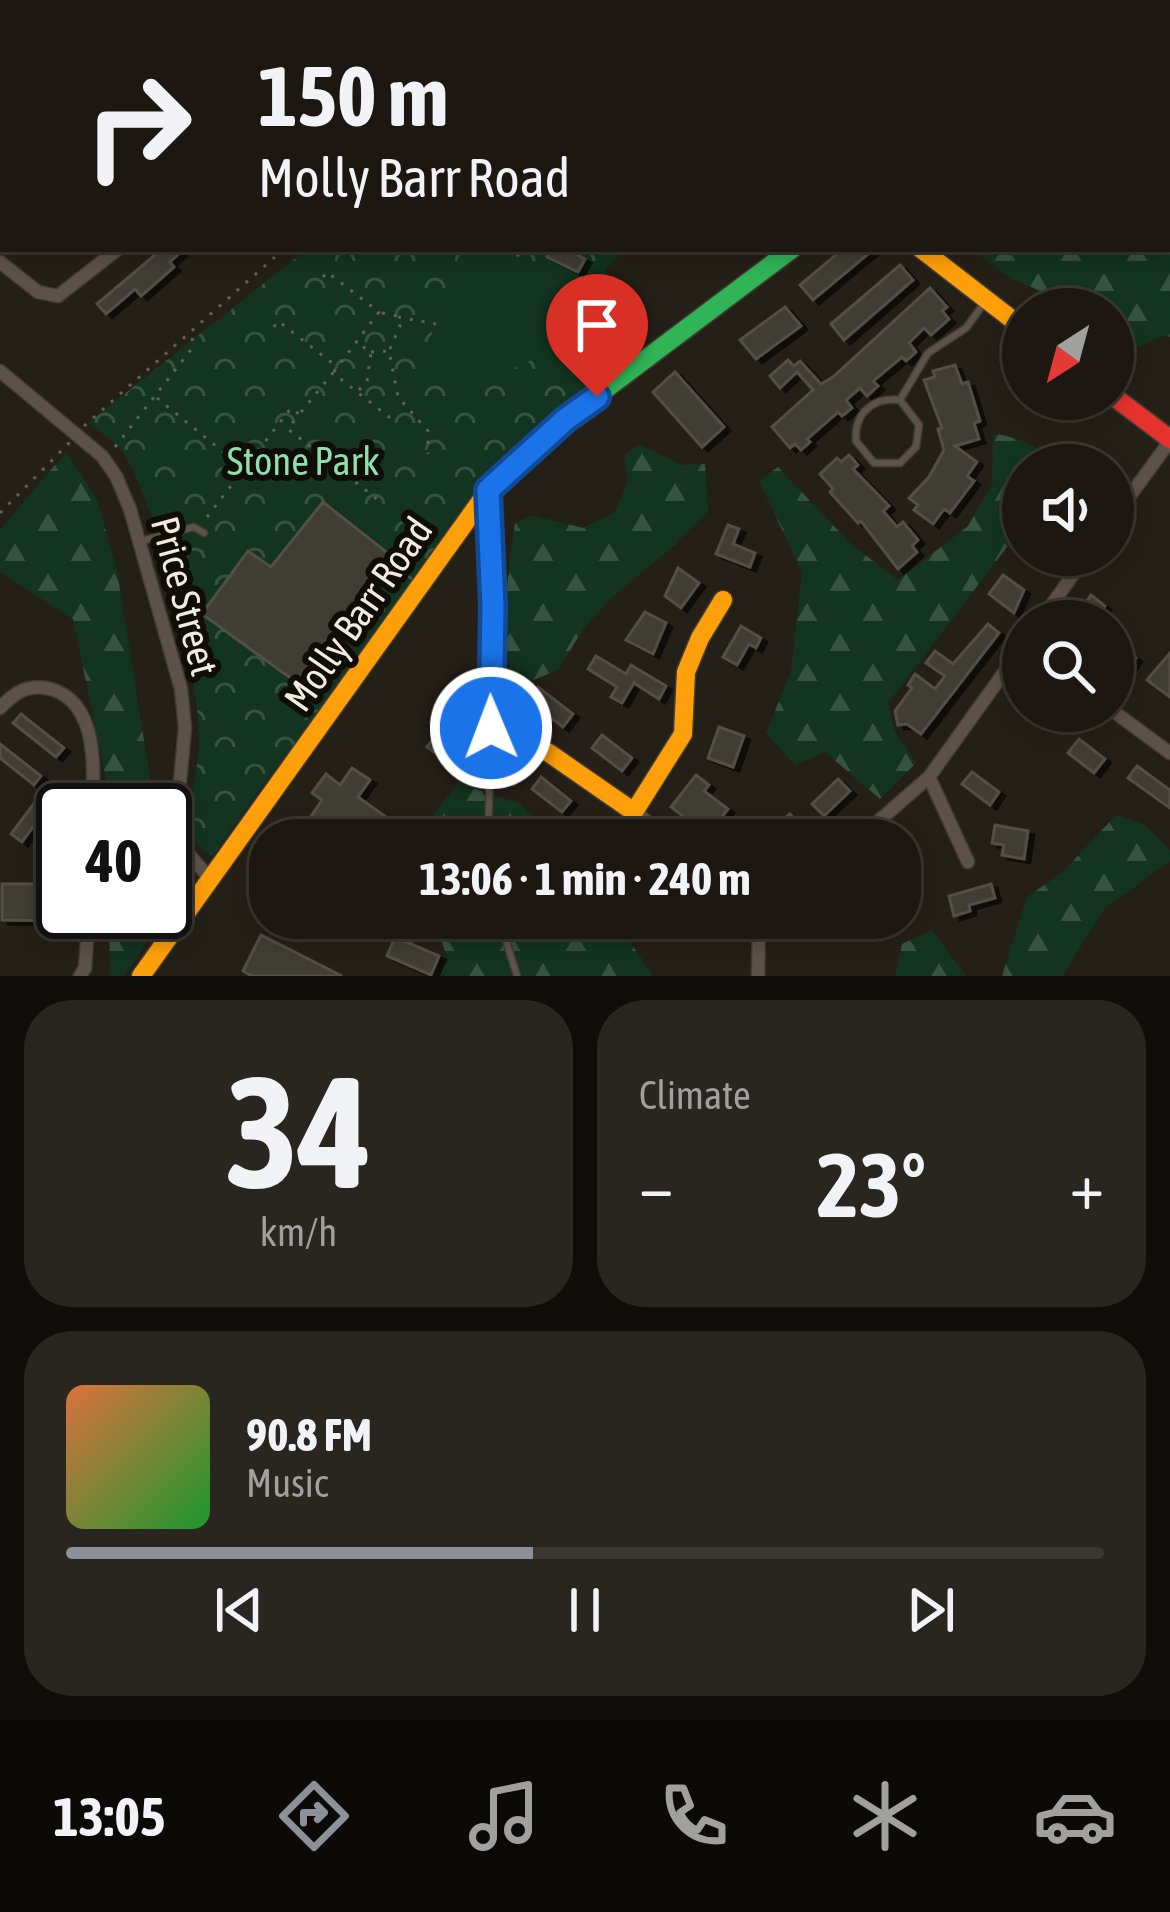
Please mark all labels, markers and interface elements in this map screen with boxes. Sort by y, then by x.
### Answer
icon: right [60,48,216,204]
text: 150 m [258,48,448,144]
text: Molly Barr Road [258,147,570,208]
pin [546,274,648,397]
north arrow [1002,288,1134,420]
map controls [1002,288,1134,732]
icon: arrive [564,292,630,358]
park label: Stone Park [227,439,379,483]
button: sound [1002,444,1134,576]
street label: Molly Barr Road [275,509,441,719]
street label: Price Street [143,512,227,680]
button: search [1002,600,1134,732]
position arrow [428,665,554,791]
speed limit sign: 40 [36,783,192,939]
text: 13:06 · 1 min · 240 m [419,853,751,905]
text: 34 [225,1042,372,1221]
text: Climate [639,1073,751,1117]
text: 23° [817,1133,926,1236]
text: − [639,1147,673,1223]
text: + [1070,1147,1104,1223]
text: km/h [260,1210,337,1254]
text: 90.8 FM [246,1409,372,1461]
text: Music [246,1461,328,1505]
icon: previous [206,1577,272,1643]
icon: pause [552,1577,618,1643]
icon: next [898,1577,964,1643]
icon: directions [272,1774,356,1858]
icon: music [462,1774,546,1858]
icon: phone [652,1774,736,1858]
icon: climate [843,1774,927,1858]
icon: car [1033,1774,1117,1858]
text: 13:05 [53,1786,165,1847]

